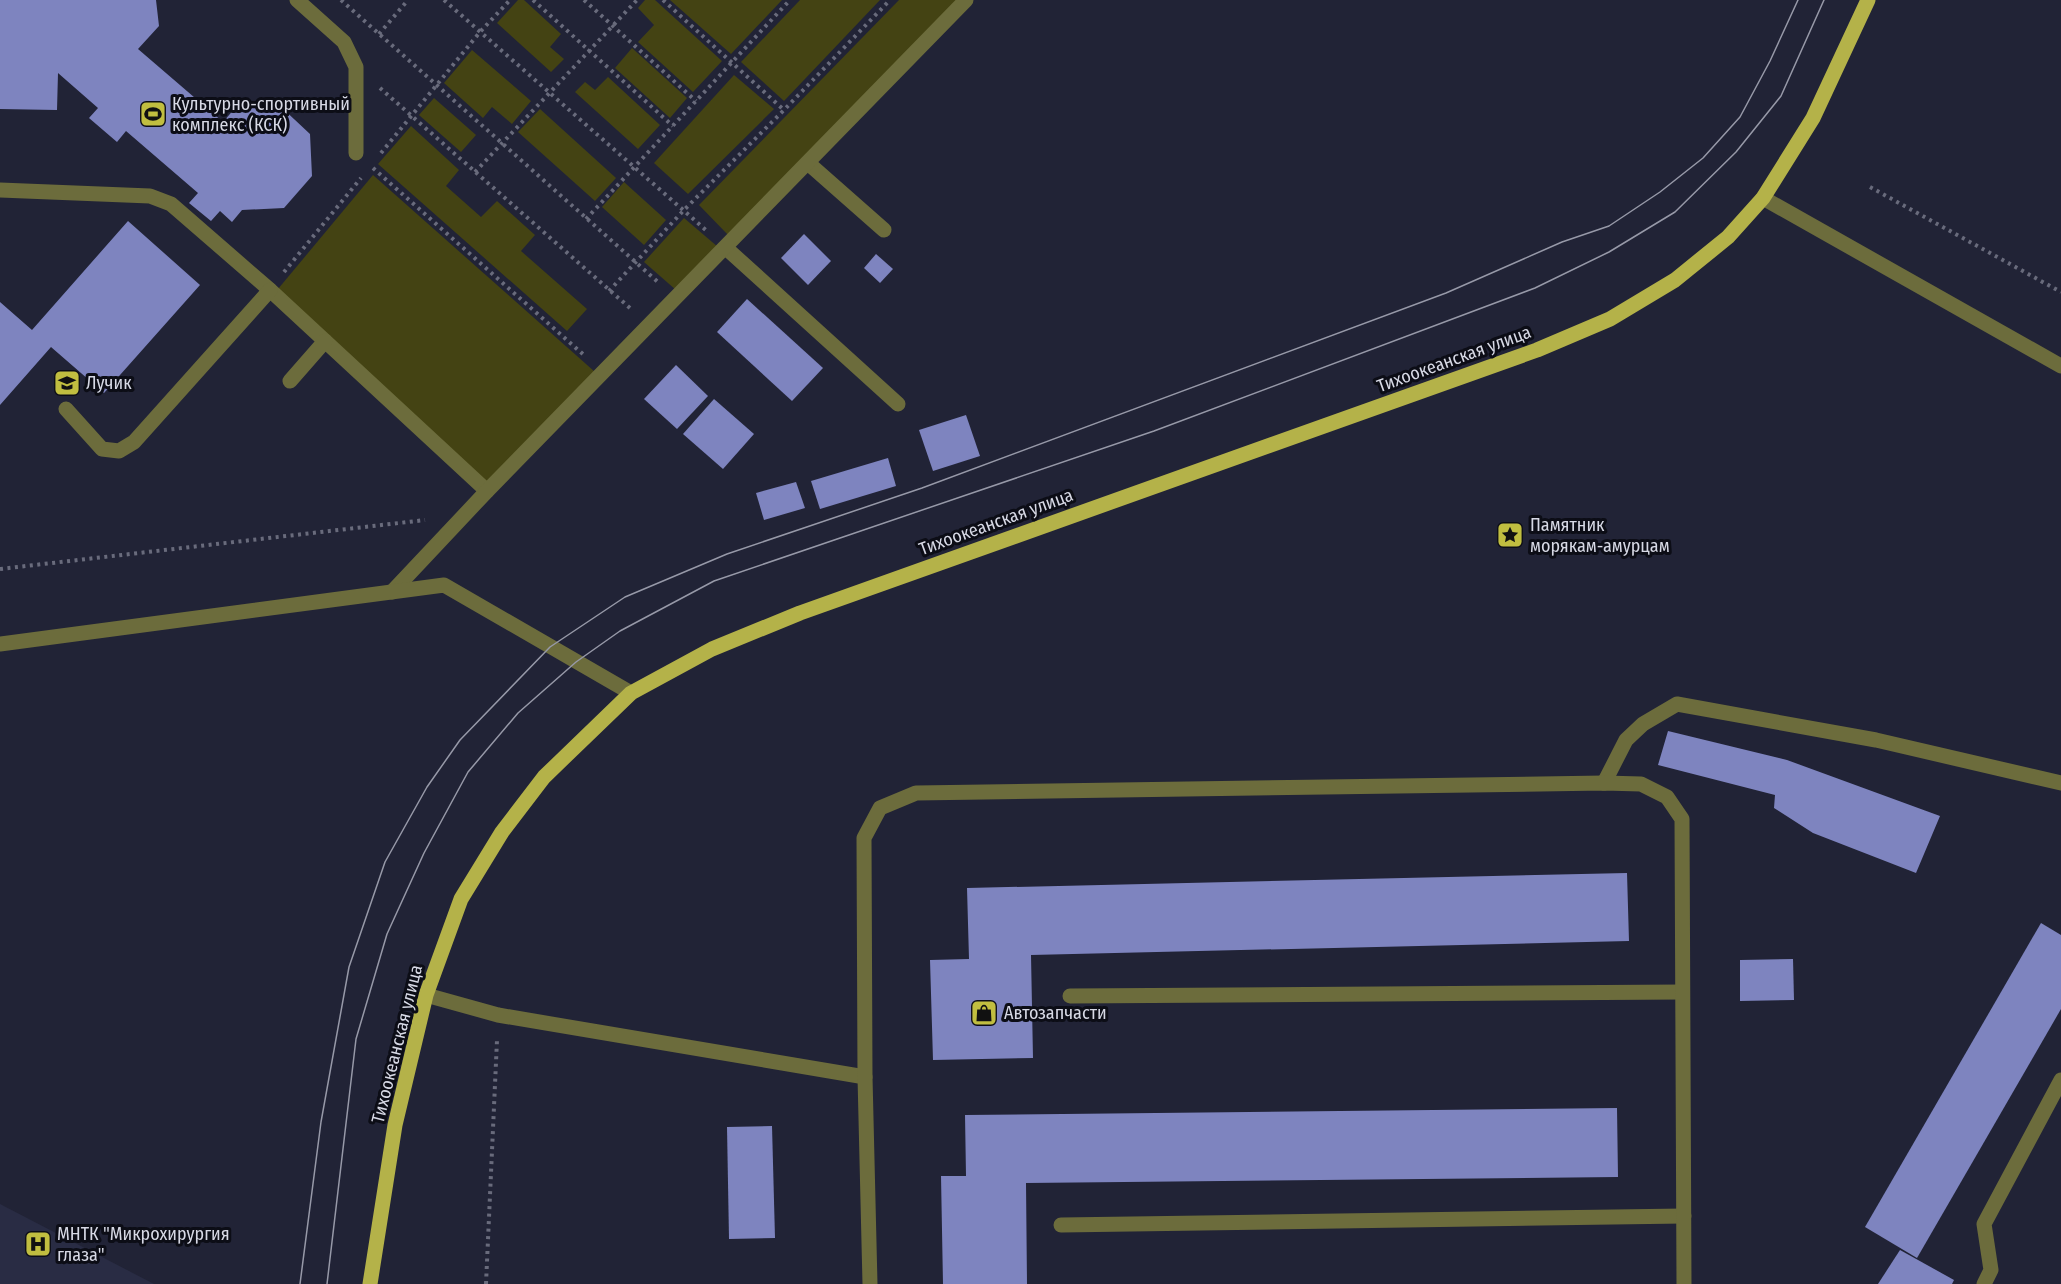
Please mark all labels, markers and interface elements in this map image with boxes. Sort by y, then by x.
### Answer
place label: Культурно-спортивный комплекс (КСК) [172,93,350,136]
sports icon: Культурно-спортивный комплекс (КСК) [138,99,168,129]
street label: Тихоокеанская улица [1374,321,1534,397]
school or university icon: Лучик [52,368,82,398]
place label: Лучик [86,372,132,394]
street label: Тихоокеанская улица [916,484,1076,560]
place label: Памятник морякам-амурцам [1530,514,1670,557]
place icon: Памятник морякам-амурцам [1495,520,1525,550]
street label: Тихоокеанская улица [367,962,427,1125]
shop icon: Автозапчасти [969,998,999,1028]
place label: Автозапчасти [1004,1002,1107,1024]
place label: МНТК "Микрохирургия глаза" [57,1223,230,1266]
hospital icon: МНТК "Микрохирургия глаза" [23,1229,53,1259]

